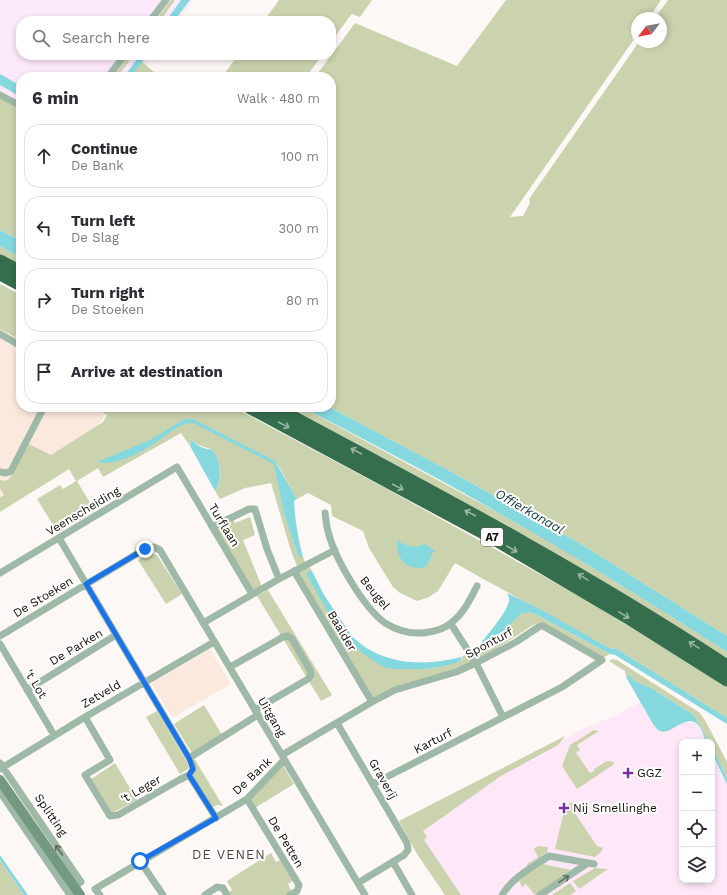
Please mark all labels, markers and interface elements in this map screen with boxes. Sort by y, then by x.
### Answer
north arrow [631,12,667,48]
search box [16,16,336,60]
icon: search [30,27,52,49]
text: Search here [62,29,150,47]
text: 6 min [32,88,79,108]
text: Walk · 480 m [237,91,320,106]
text: Continue [71,140,138,158]
icon: ahead [33,145,55,167]
text: 100 m [281,149,319,164]
text: De Bank [71,158,124,173]
text: Turn left [71,212,135,230]
icon: left [33,217,55,239]
text: 300 m [278,221,319,236]
text: De Slag [71,230,119,245]
text: Turn right [71,284,144,302]
icon: right [33,289,55,311]
text: 80 m [286,293,319,308]
text: De Stoeken [71,302,144,317]
icon: arrive [33,361,55,383]
text: Arrive at destination [71,363,223,381]
one-way arrow [277,422,289,430]
one-way arrow [350,447,362,454]
street label: Veenscheiding [44,483,123,539]
one-way arrow [392,483,404,491]
water label: Offierkanaal [493,486,567,537]
street label: Turflaan [206,501,242,549]
one-way arrow [464,509,476,516]
road number: A7 [481,528,503,546]
route end [136,540,154,558]
one-way arrow [506,546,518,554]
street label: Beugel [357,573,393,613]
one-way arrow [577,573,589,581]
street label: De Stoeken [10,574,76,620]
street label: Baalder [325,608,359,654]
one-way arrow [618,612,630,620]
street label: Sponturf [463,625,515,661]
street label: De Parken [47,626,105,668]
one-way arrow [688,641,700,649]
street label: 't Lot [22,667,50,701]
street label: Zetveld [79,677,123,711]
street label: Uitgang [255,695,289,740]
street label: Karturf [412,725,455,757]
map controls [679,739,715,883]
button: + [679,739,715,775]
street label: De Bank [229,754,275,798]
street label: Graverij [366,756,400,802]
place label: GGZ [637,766,662,780]
marker: GGZ [622,767,634,779]
street label: 't Leger [118,772,164,806]
button: − [679,775,715,811]
street label: Splitting [32,791,71,839]
place label: Nij Smellinghe [573,801,657,815]
marker: Nij Smellinghe [558,802,570,814]
button: locate [679,811,715,847]
street label: De Petten [265,814,307,870]
one-way arrow [55,844,63,855]
district label: DE VENEN [192,847,266,862]
button: layers [679,847,715,883]
route start [131,852,149,870]
one-way arrow [558,875,569,883]

